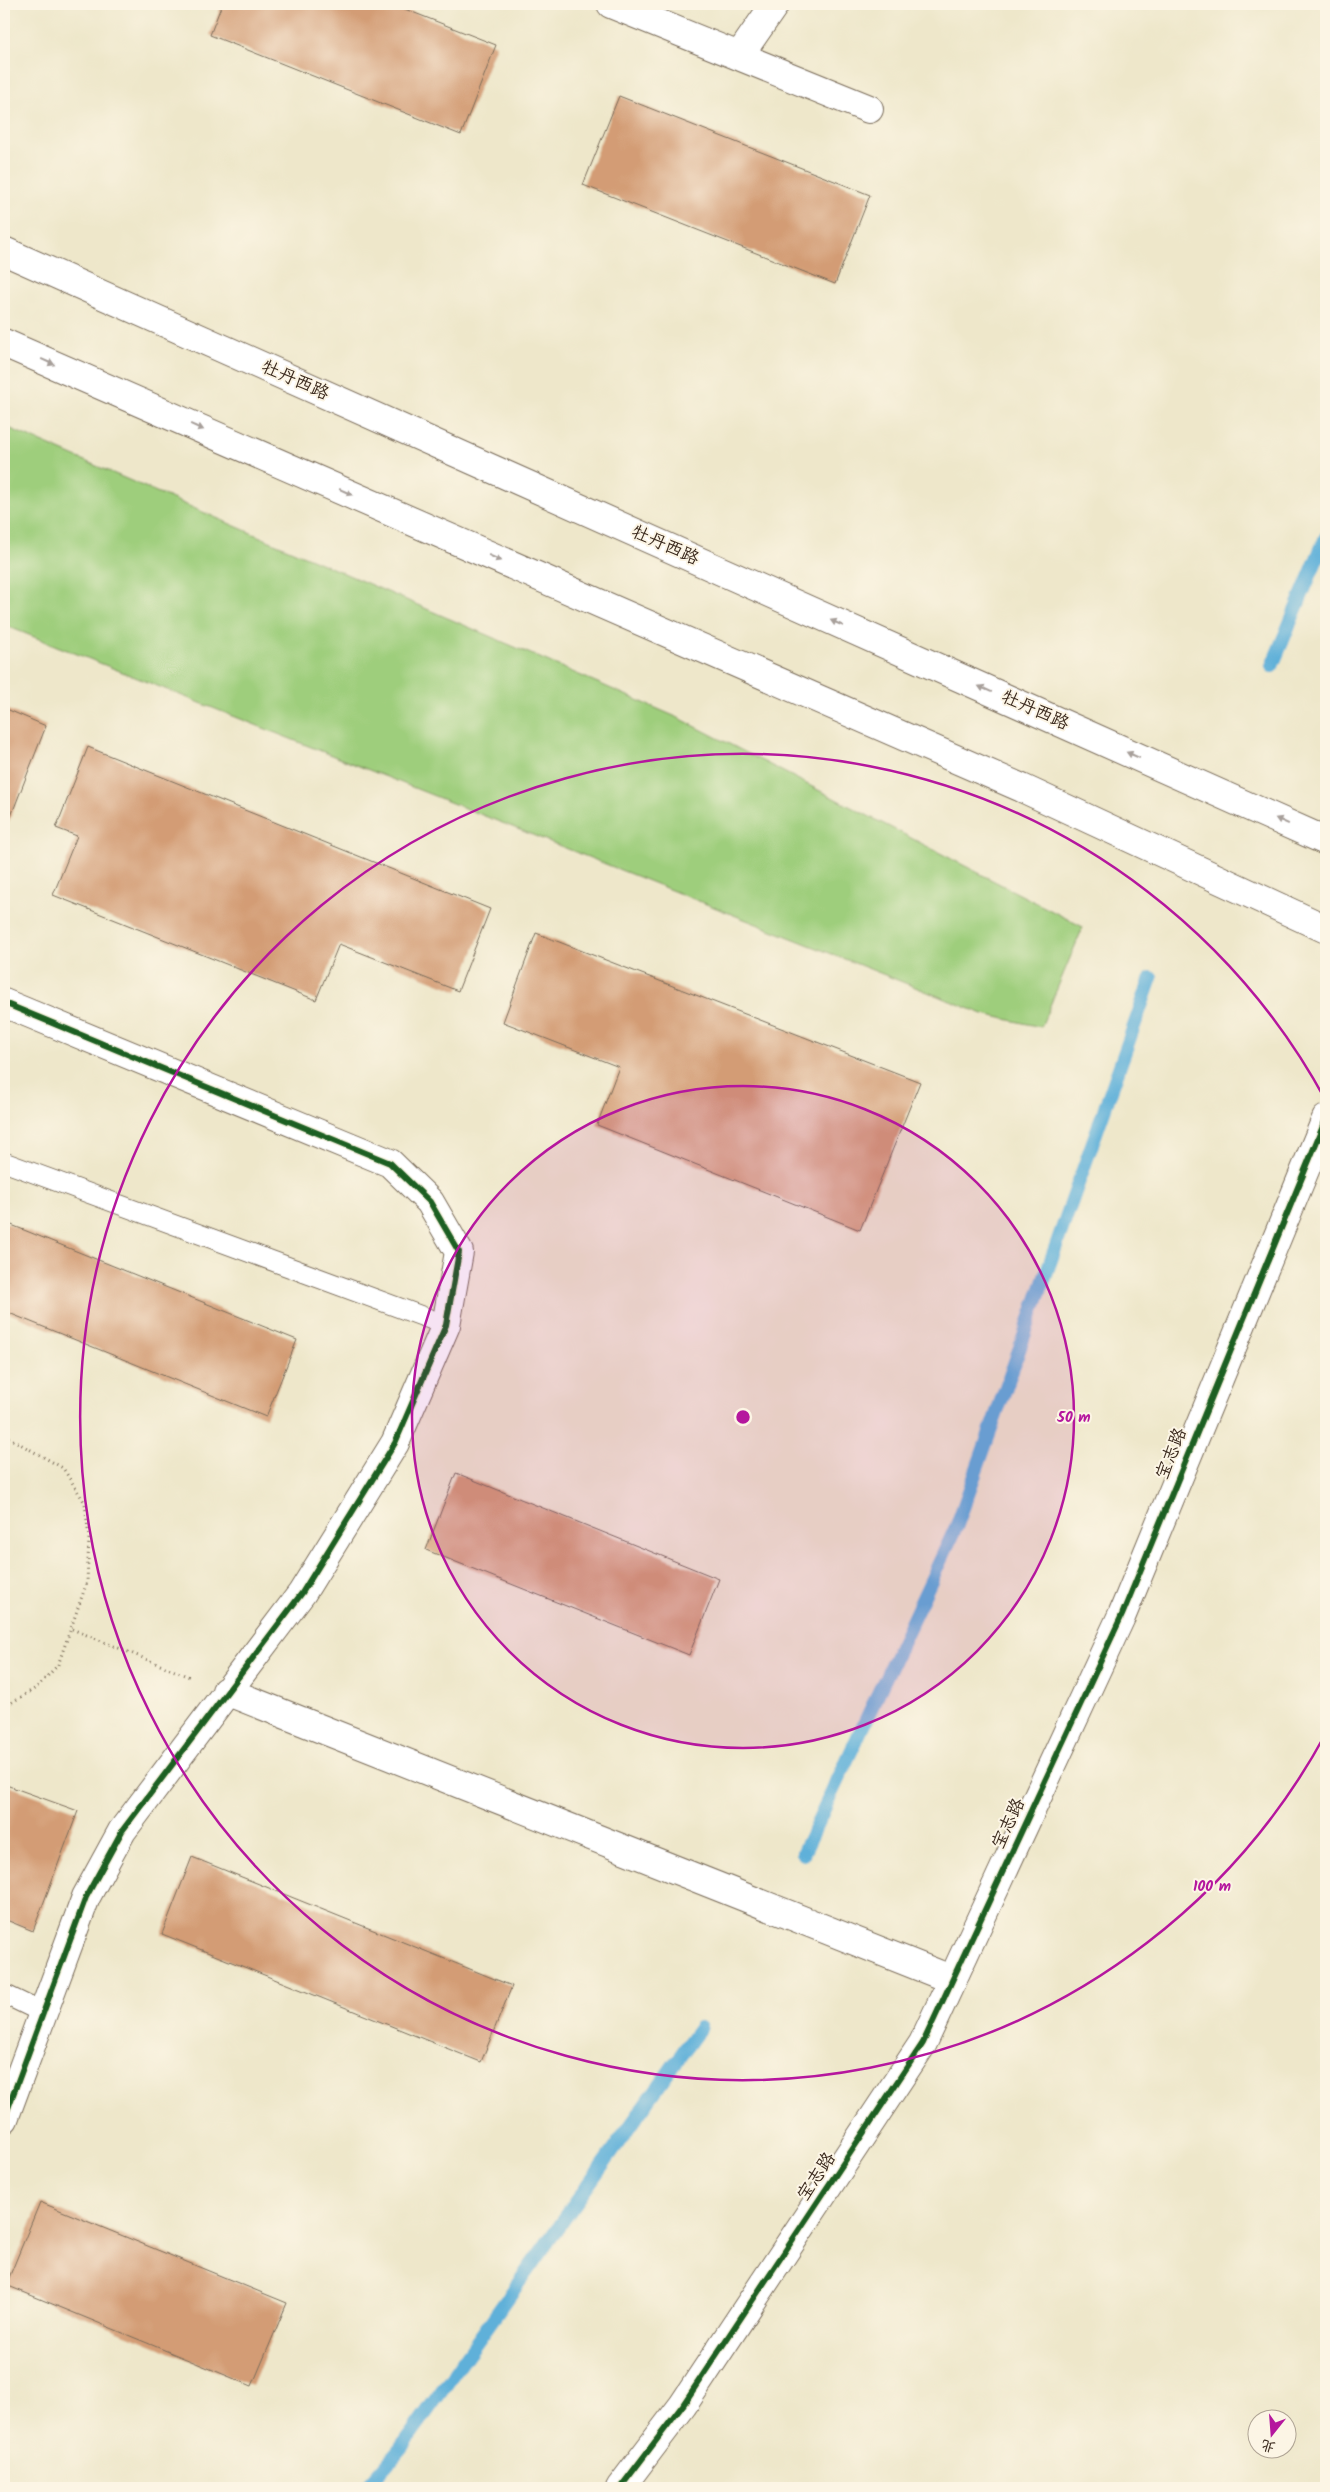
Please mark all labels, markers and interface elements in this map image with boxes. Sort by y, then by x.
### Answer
street label: 牡丹西路 [256,353,334,409]
one-way arrow [41,359,55,367]
one-way arrow [190,424,204,432]
one-way arrow [339,489,353,497]
street label: 牡丹西路 [626,518,704,574]
one-way arrow [488,554,502,562]
one-way arrow [830,618,844,626]
street label: 牡丹西路 [996,683,1074,739]
one-way arrow [978,684,992,692]
one-way arrow [1126,751,1140,759]
one-way arrow [1275,817,1289,825]
text: 50 m [1056,1406,1091,1430]
centre of rings [734,1408,752,1426]
street label: 宝志路 [1148,1424,1196,1484]
street label: 宝志路 [984,1793,1034,1855]
text: 100 m [1193,1875,1231,1899]
street label: 宝志路 [790,2147,844,2207]
north arrow [1248,2410,1298,2460]
text: 北 [1259,2433,1278,2458]

